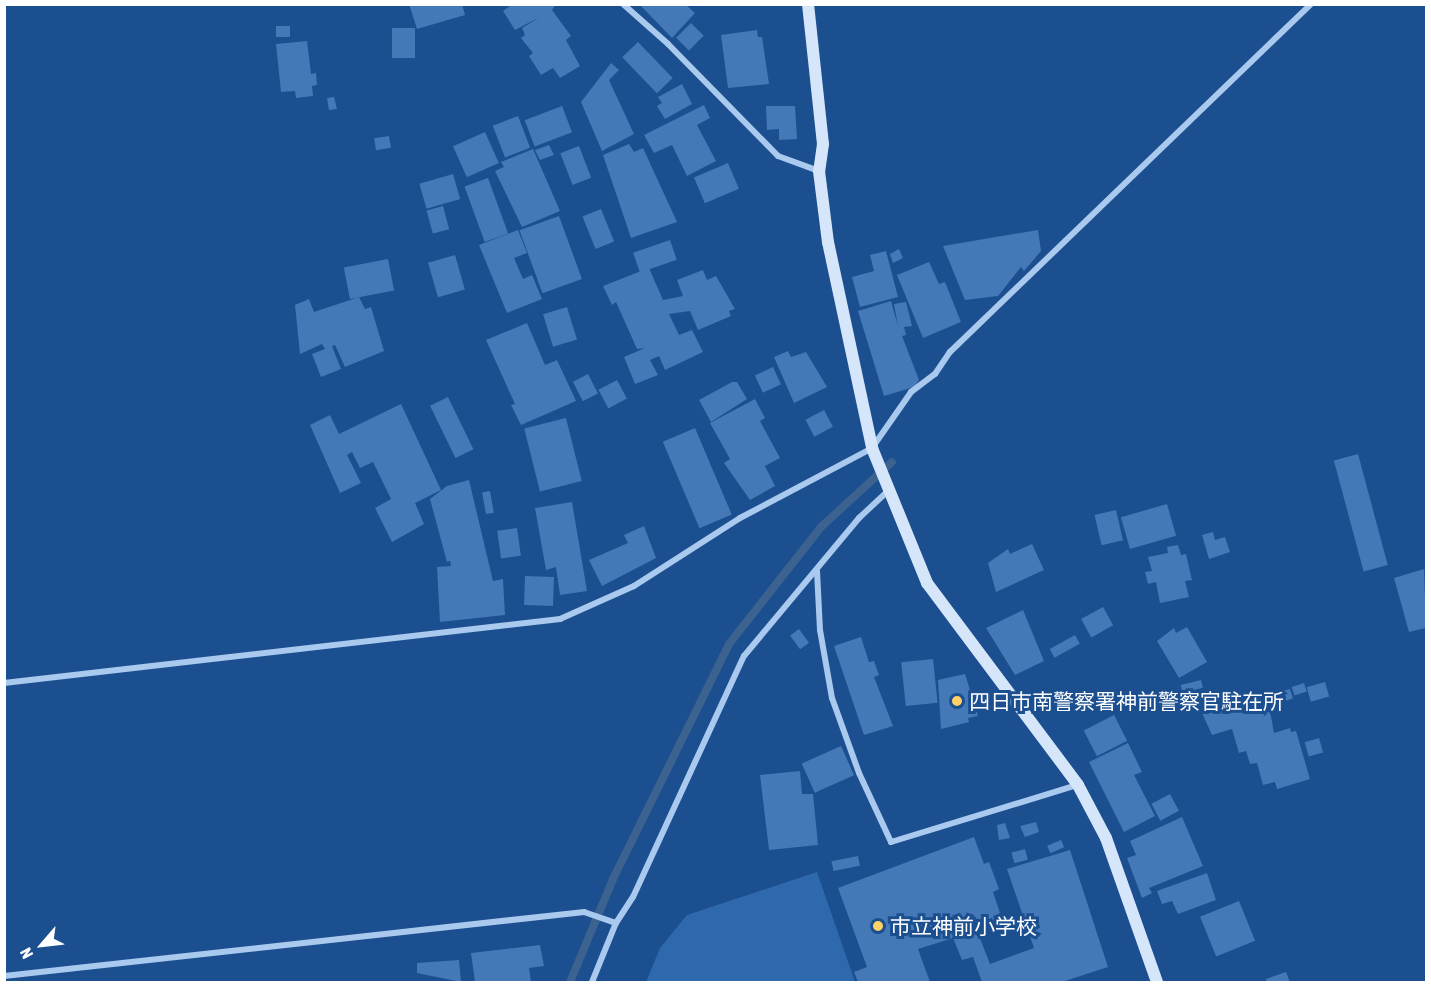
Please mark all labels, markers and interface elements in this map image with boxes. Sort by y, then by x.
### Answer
place label: 四日市南警察署神前警察官駐在所 [969,688,1284,714]
marker: 四日市南警察署神前警察官駐在所 [950,694,964,708]
place label: 市立神前小学校 [890,913,1037,939]
north arrow [12,915,72,975]
marker: 市立神前小学校 [871,919,885,933]
text: N [16,945,36,962]

